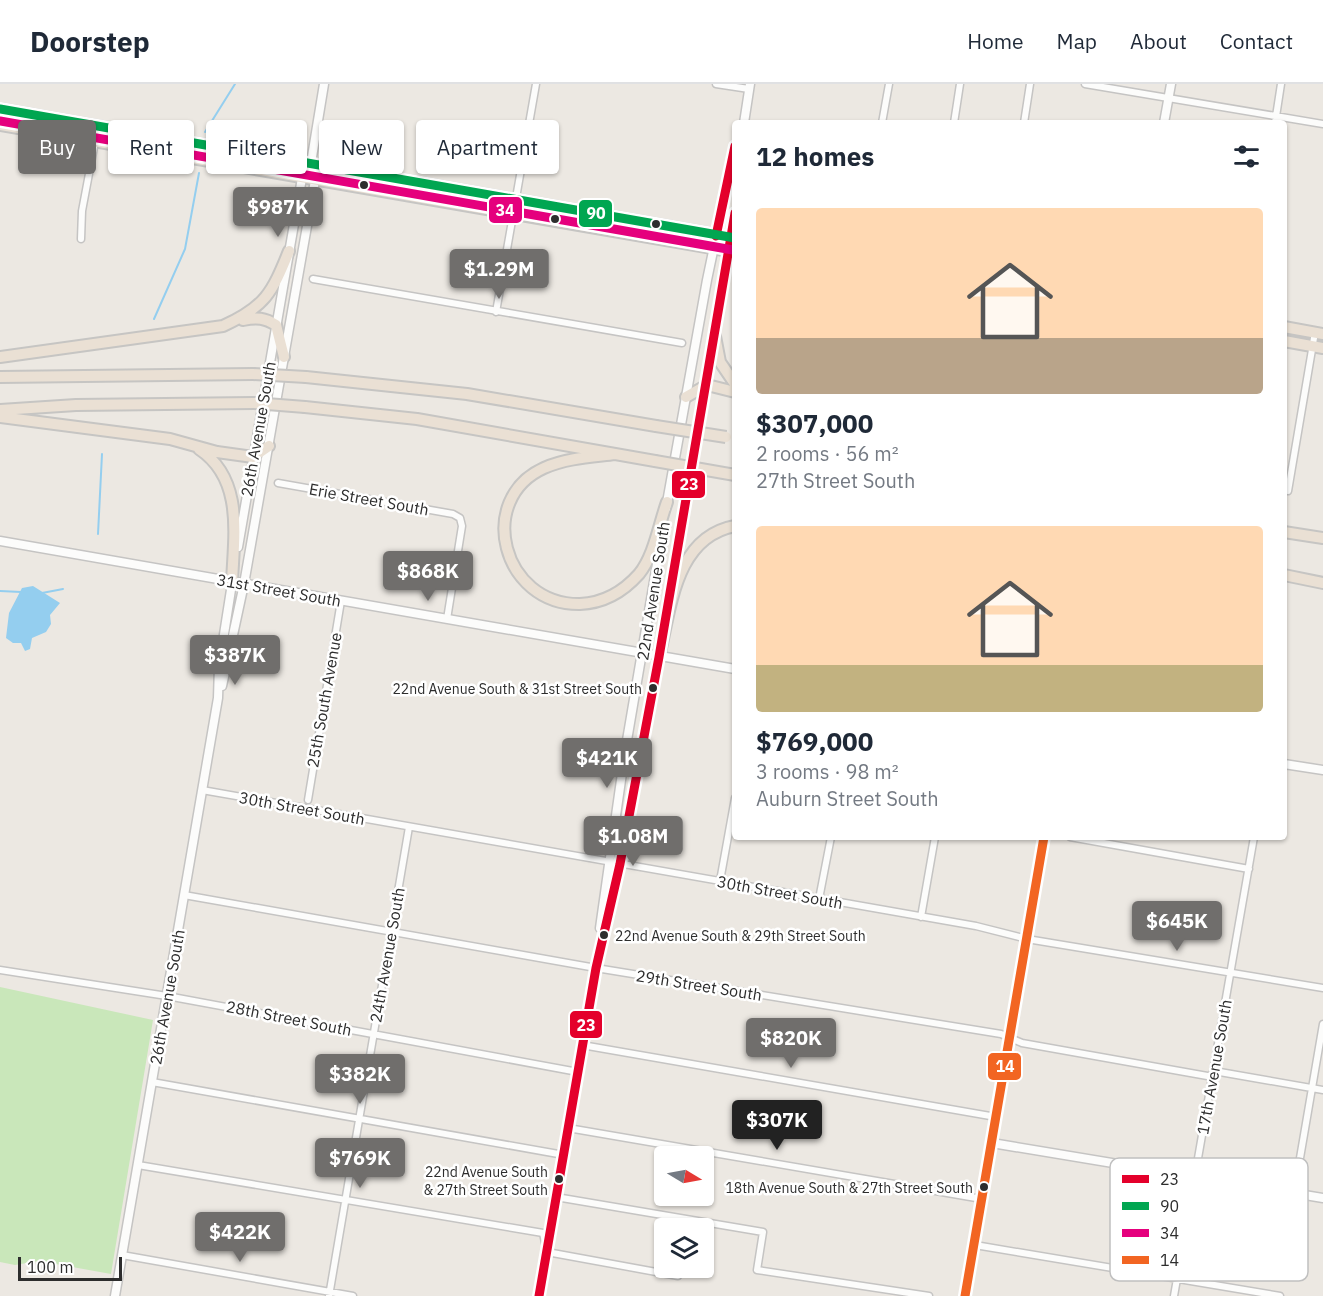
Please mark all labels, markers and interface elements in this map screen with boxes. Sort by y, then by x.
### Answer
text: Doorstep [30,23,150,60]
text: Home [967,27,1024,55]
text: Map [1057,27,1097,55]
text: About [1130,27,1187,55]
text: Contact [1220,27,1293,55]
chip: Buy [18,120,96,174]
chip: Rent [108,120,194,174]
chip: Filters [206,120,307,174]
chip: New [319,120,404,174]
chip: Apartment [416,120,559,174]
text: 12 homes [756,139,874,173]
icon: filters [1230,140,1263,173]
unlabelled marker [358,179,370,191]
pin: $987K [236,187,320,238]
text: $987K [247,193,309,220]
line badge: 34 [488,196,523,224]
line badge: 90 [578,199,613,228]
text: 34 [495,200,515,220]
text: 90 [586,203,606,223]
unlabelled marker [549,213,561,225]
unlabelled marker [650,218,662,230]
icon: home [956,247,1064,355]
pin: $1.29M [450,249,548,300]
text: $1.29M [464,255,534,282]
street label: 26th Avenue South [236,360,280,498]
text: $307,000 [756,406,873,440]
text: 2 rooms · 56 m² [756,440,899,467]
text: 27th Street South [756,467,915,494]
line badge: 23 [671,470,706,499]
text: 23 [679,474,699,494]
street label: Erie Street South [307,479,431,519]
street label: 22nd Avenue South [632,520,674,662]
pin: $868K [386,551,470,602]
text: $868K [397,557,459,584]
icon: home [956,565,1064,673]
street label: 31st Street South [215,569,343,611]
street label: 25th South Avenue [302,631,346,769]
pin: $387K [193,635,277,686]
text: $387K [204,641,266,668]
place label: 22nd Avenue South & 31st Street South [392,680,642,698]
marker: 22nd Avenue South & 31st Street South [647,682,659,694]
text: $769,000 [756,724,873,758]
pin: $421K [565,738,649,789]
text: $421K [576,744,638,771]
text: 3 rooms · 98 m² [756,758,899,785]
text: Auburn Street South [756,785,939,812]
street label: 30th Street South [238,787,366,829]
pin: $1.08M [584,816,682,867]
text: $1.08M [598,822,668,849]
street label: 30th Street South [716,871,844,913]
street label: 24th Avenue South [365,886,409,1024]
pin: $645K [1135,901,1219,952]
text: $645K [1146,907,1208,934]
place label: 22nd Avenue South & 29th Street South [615,927,866,945]
street label: 26th Avenue South [145,928,189,1066]
marker: 22nd Avenue South & 29th Street South [598,929,610,941]
street label: 29th Street South [635,965,763,1005]
street label: 28th Street South [225,996,353,1040]
street label: 17th Avenue South [1192,998,1236,1136]
line badge: 23 [569,1010,603,1039]
text: 23 [576,1015,596,1035]
pin: $820K [749,1018,833,1069]
text: $820K [760,1024,822,1051]
line badge: 14 [987,1052,1022,1081]
pin: $382K [318,1054,402,1105]
text: 14 [995,1056,1015,1076]
text: $382K [329,1060,391,1087]
pin: $307K [735,1100,819,1151]
text: $307K [746,1106,808,1133]
pin: $769K [318,1138,402,1189]
text: $769K [329,1144,391,1171]
north arrow [654,1146,714,1206]
map controls [654,1146,714,1278]
legend [1110,1158,1308,1281]
place label: 22nd Avenue South & 27th Street South [424,1163,548,1199]
text: 23 [1160,1169,1179,1189]
marker: 22nd Avenue South & 27th Street South [553,1173,565,1185]
place label: 18th Avenue South & 27th Street South [725,1179,973,1197]
marker: 18th Avenue South & 27th Street South [978,1181,990,1193]
text: 90 [1160,1196,1179,1216]
pin: $422K [198,1212,282,1263]
text: $422K [209,1218,271,1245]
button: layers [654,1218,714,1278]
text: 34 [1160,1223,1179,1243]
text: 14 [1160,1250,1179,1270]
scale bar [18,1254,122,1282]
text: 100 m [27,1257,74,1277]

